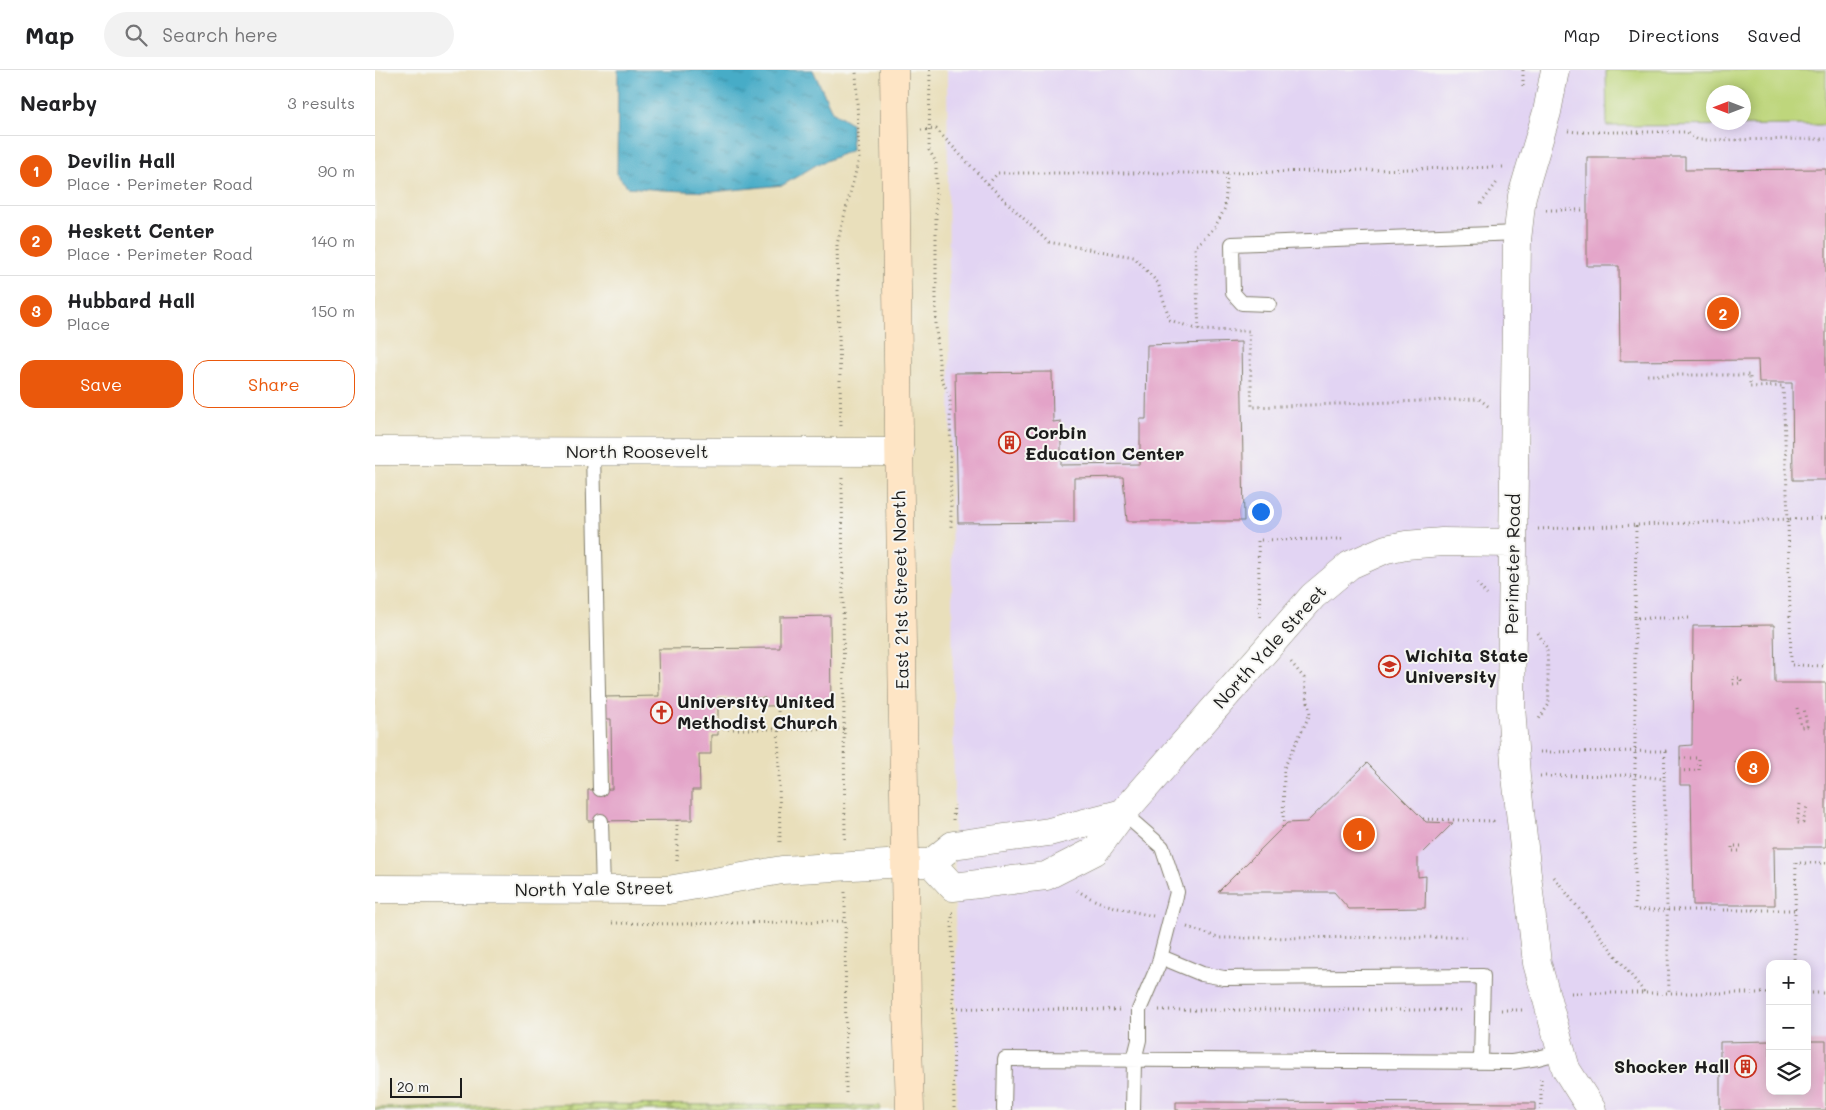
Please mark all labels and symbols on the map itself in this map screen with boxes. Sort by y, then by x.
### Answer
north arrow [1706,85,1751,130]
pin: 2 [1707,294,1739,332]
place label: Corbin Education Center [1025,420,1184,465]
building icon: Corbin Education Center [997,431,1021,455]
street label: North Roosevelt [566,439,708,463]
street label: East 21st Street North [886,491,914,690]
street label: Perimeter Road [1499,493,1525,635]
your location [1248,499,1274,525]
street label: North Yale Street [1207,579,1331,713]
place label: Wichita State University [1405,643,1529,688]
school or university icon: Wichita State University [1377,654,1401,678]
place label: University United Methodist Church [677,689,837,734]
church icon: University United Methodist Church [649,700,673,724]
pin: 3 [1737,748,1769,786]
pin: 1 [1343,815,1375,853]
street label: North Yale Street [515,875,673,901]
place label: Shocker Hall [1614,1054,1729,1078]
building icon: Shocker Hall [1733,1055,1757,1079]
scale bar [390,1075,463,1098]

